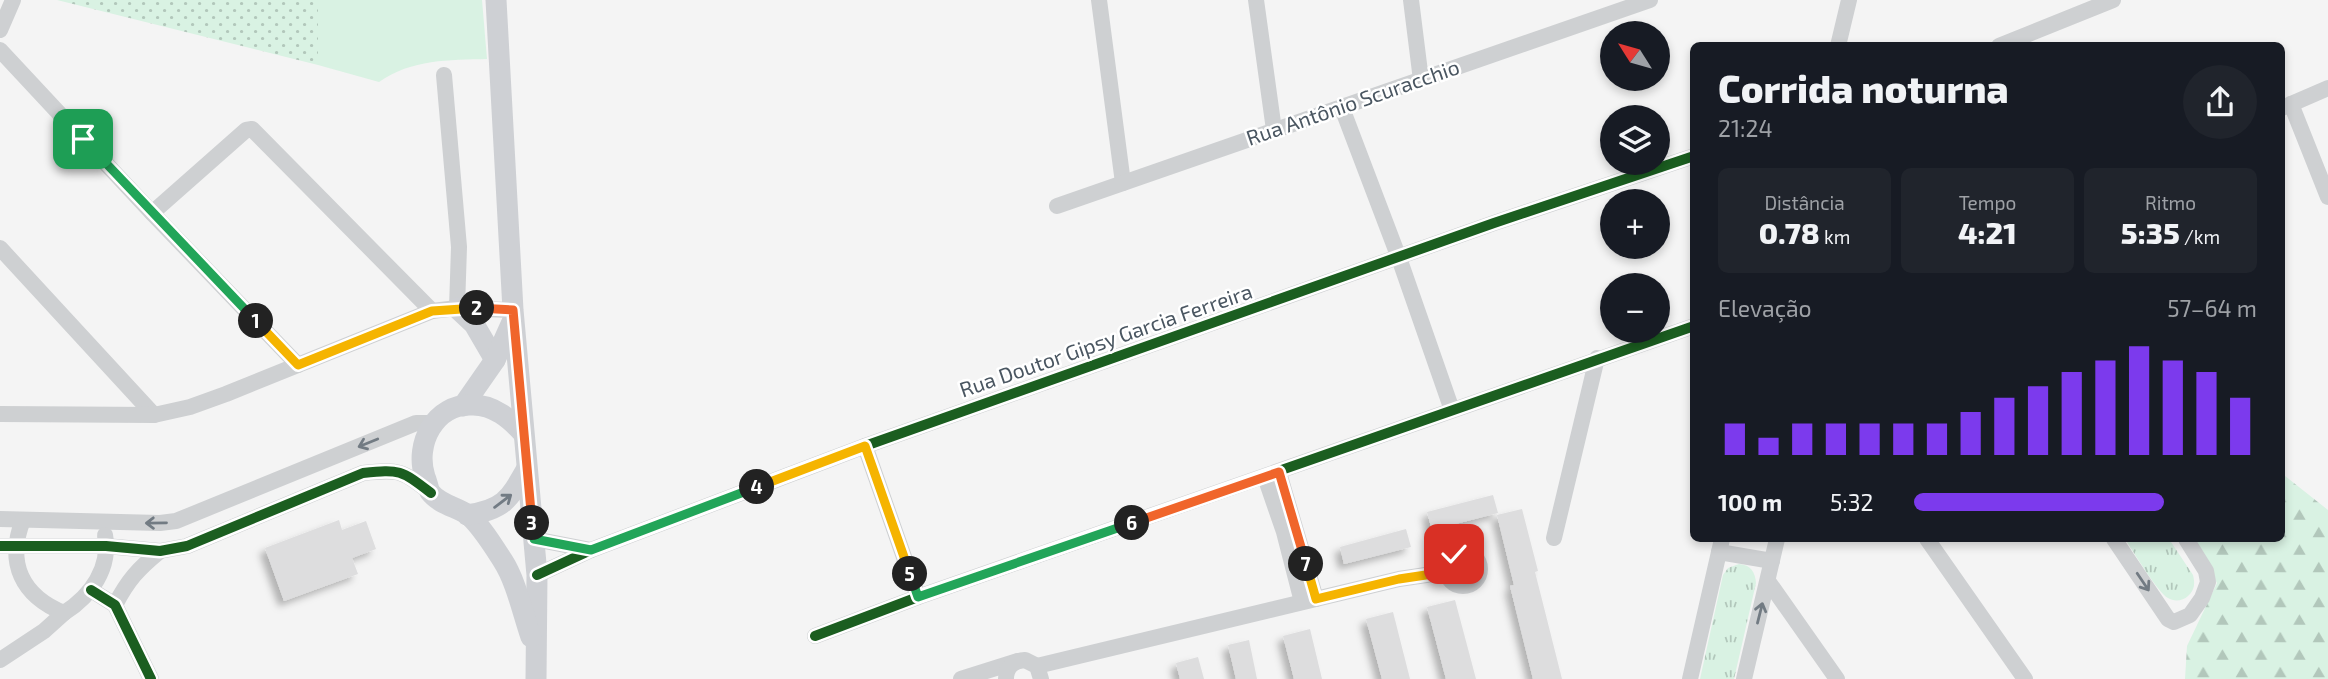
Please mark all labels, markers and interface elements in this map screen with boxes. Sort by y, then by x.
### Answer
north arrow [1600,21,1670,91]
map controls [1600,21,1670,343]
street label: Rua Antônio Scuracchio [1243,53,1462,150]
text: Corrida noturna [1718,65,2009,111]
button: share [2183,65,2257,139]
button: layers [1600,105,1670,175]
pin [53,109,113,169]
text: 21:24 [1718,114,1773,142]
icon: arrive [64,120,102,158]
button: + [1600,189,1670,259]
text: Distância [1764,191,1845,214]
text: Tempo [1959,191,2016,214]
text: Ritmo [2145,191,2196,214]
text: 0.78 [1759,214,1820,250]
text: 4:21 [1958,214,2017,250]
text: 5:35 [2121,214,2180,250]
text: km [1820,225,1850,248]
text: /km [2180,225,2220,248]
button: − [1600,273,1670,343]
street label: Rua Doutor Gipsy Garcia Ferreira [956,278,1255,402]
pin: 2 [460,290,494,326]
text: Elevação [1718,294,1812,322]
text: 57–64 m [2167,294,2257,322]
text: 2 [471,296,482,319]
pin: 1 [238,304,274,338]
text: 1 [251,309,260,332]
one-way arrow [357,437,379,450]
pin: 4 [740,470,774,504]
text: 4 [750,475,763,498]
text: 100 m [1718,488,1782,516]
text: 5:32 [1830,488,1873,516]
one-way arrow [493,494,512,509]
pin: 3 [514,505,550,540]
pin: 6 [1114,505,1150,540]
text: 3 [526,511,537,534]
text: 6 [1126,511,1137,534]
one-way arrow [144,516,167,529]
pin [1424,524,1484,584]
icon: check [1435,535,1473,573]
pin: 7 [1288,546,1324,582]
text: 7 [1300,552,1311,575]
pin: 5 [892,556,928,592]
text: 5 [904,562,915,585]
one-way arrow [2136,572,2150,591]
one-way arrow [1754,602,1767,625]

